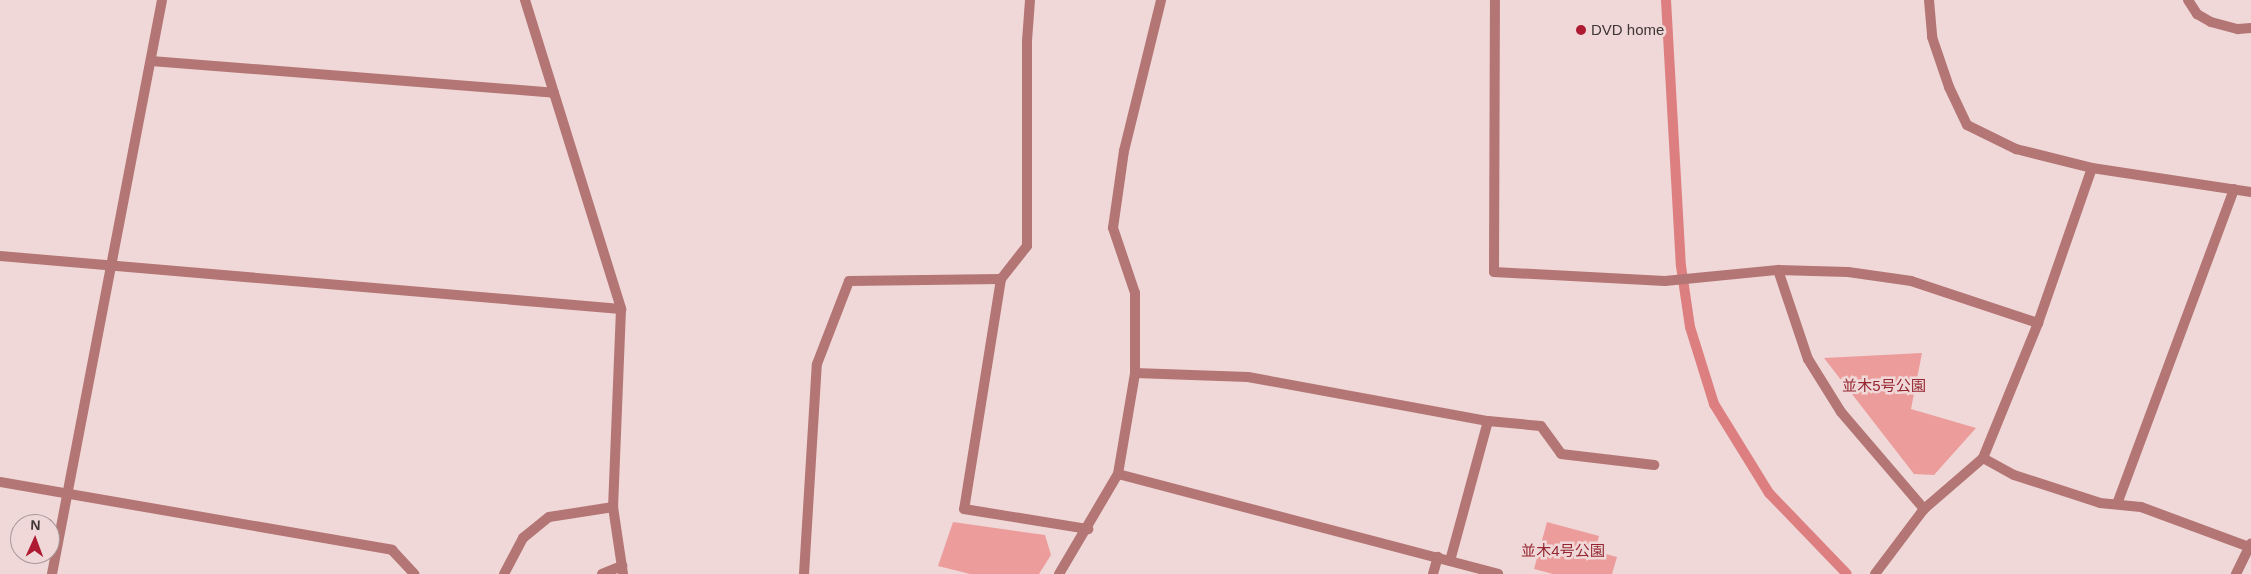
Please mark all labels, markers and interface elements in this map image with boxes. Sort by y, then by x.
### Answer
place label: DVD home [1591,21,1664,39]
marker: DVD home [1575,24,1587,36]
park label: 並木5号公園 [1842,377,1926,395]
north arrow [10,514,60,564]
text: N [30,517,41,533]
park label: 並木4号公園 [1521,542,1605,560]

